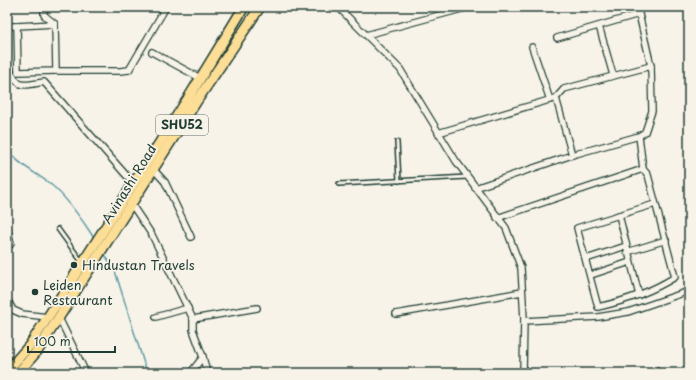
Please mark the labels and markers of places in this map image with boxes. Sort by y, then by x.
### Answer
place label: Hindustan Travels [82,255,195,274]
marker: Hindustan Travels [69,260,79,270]
place label: Leiden Restaurant [43,275,113,309]
marker: Leiden Restaurant [30,287,40,297]

